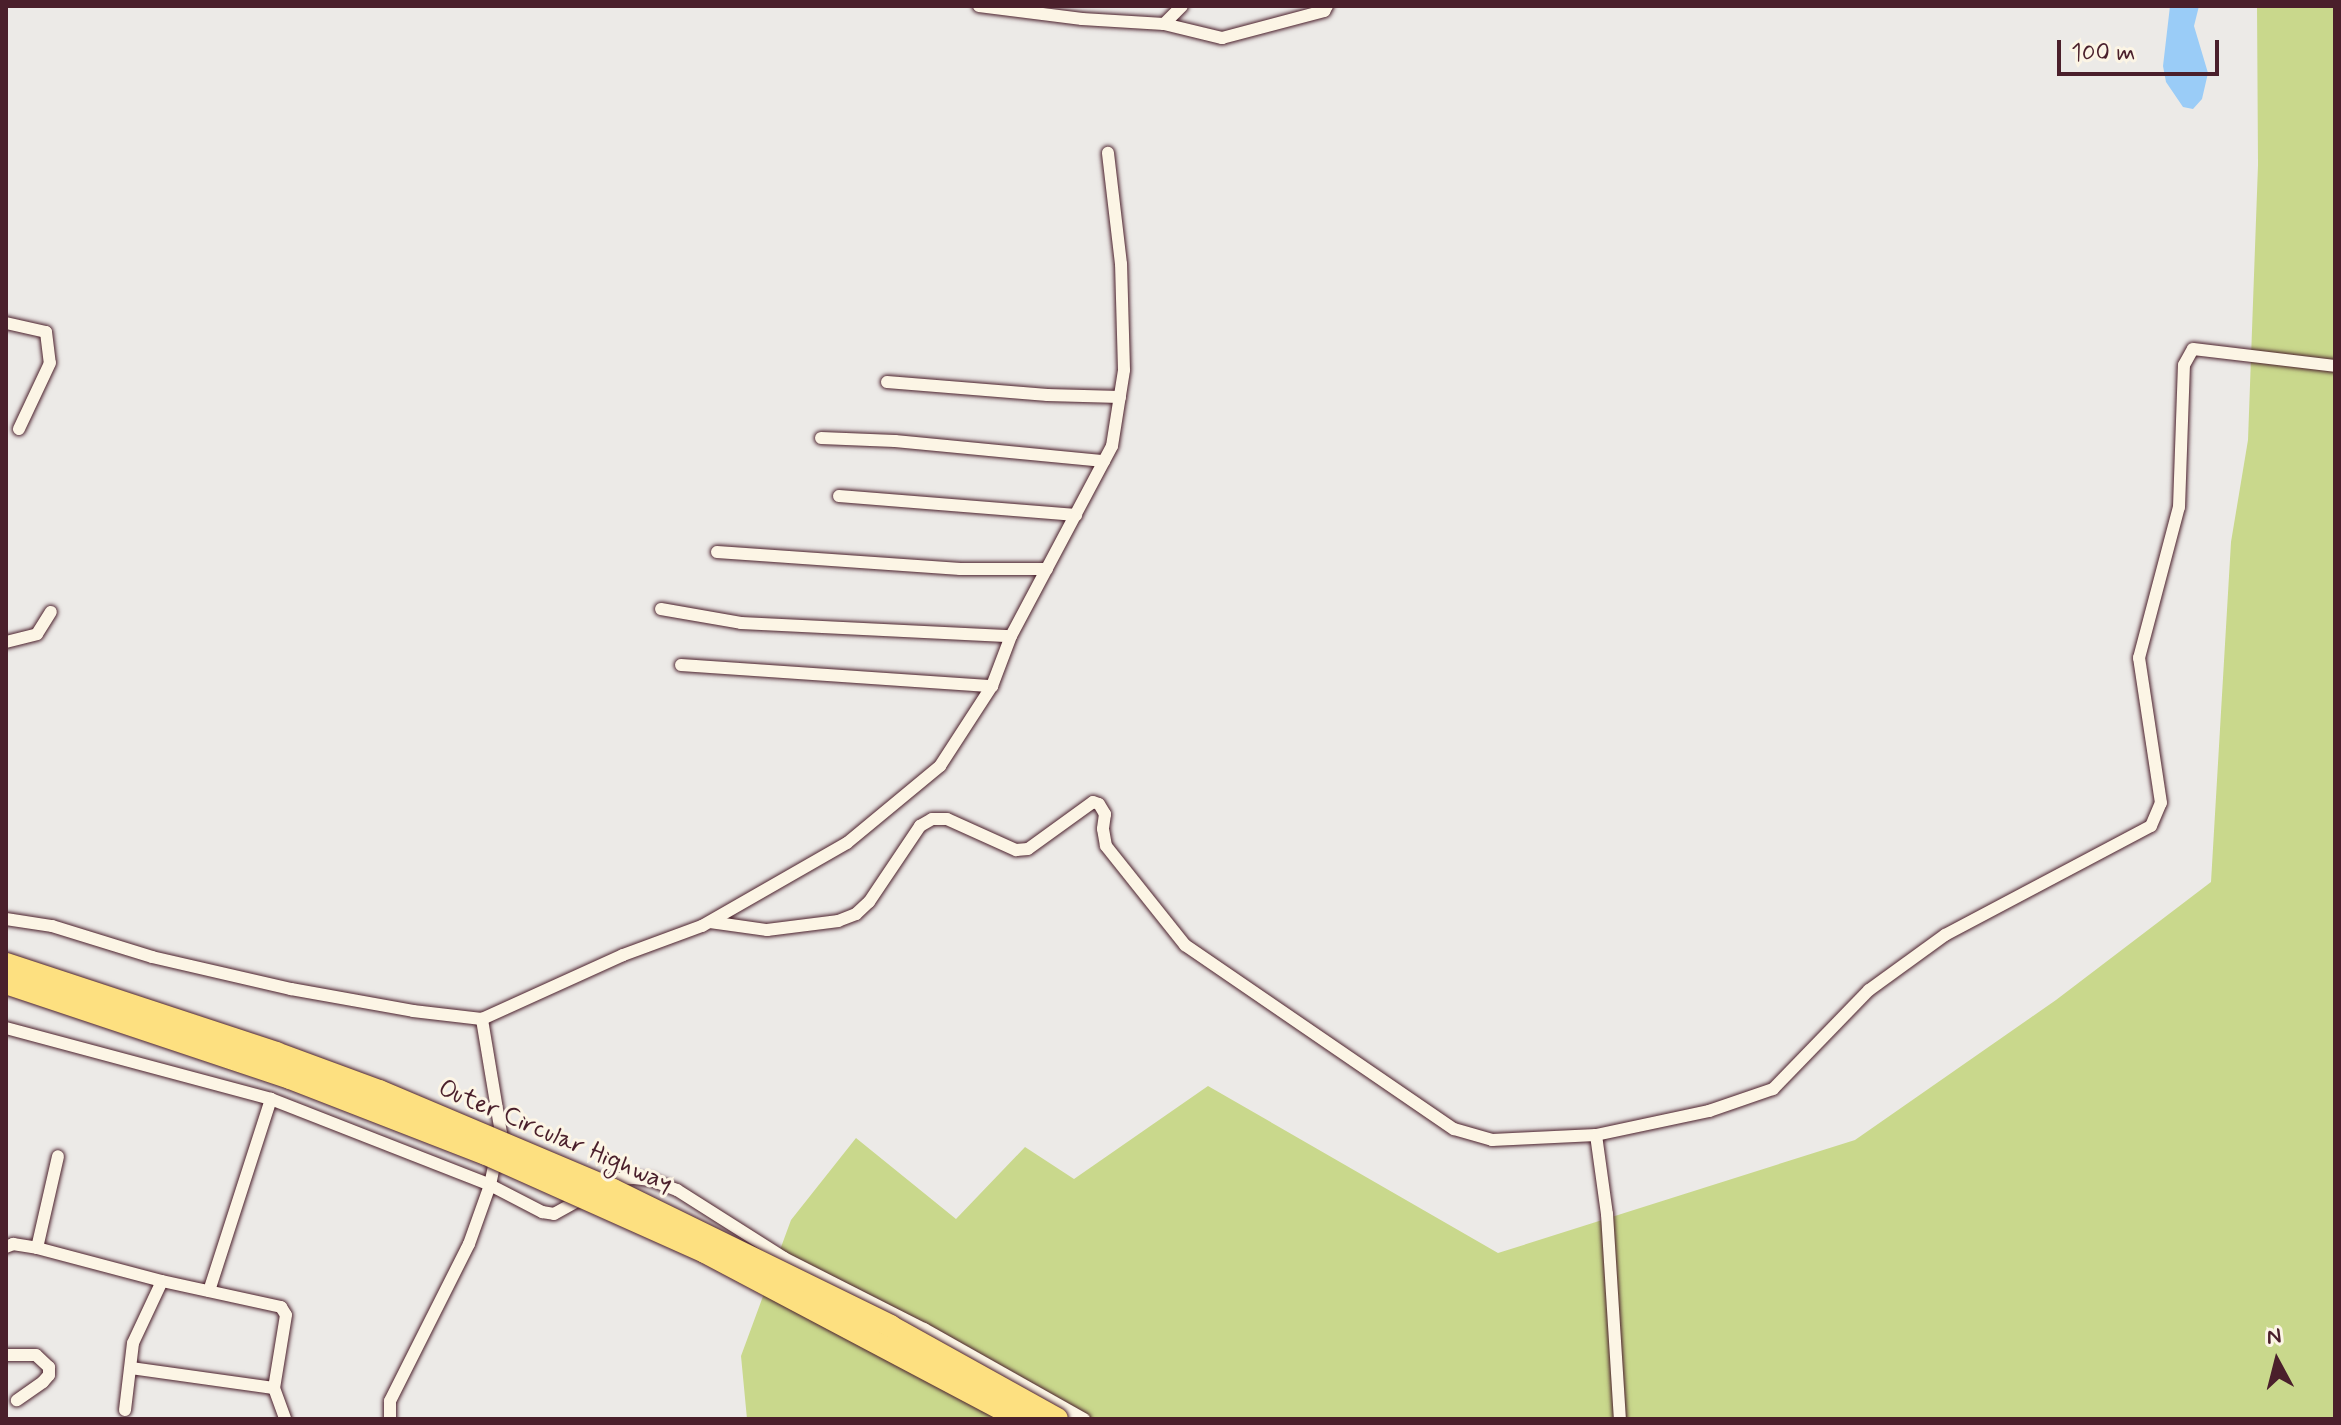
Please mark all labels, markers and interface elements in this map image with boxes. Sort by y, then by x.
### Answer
scale bar [2061,24,2223,74]
text: 100 m [2071,38,2135,69]
street label: Outer Circular Highway [432,1073,678,1201]
north arrow [2237,1321,2317,1401]
text: N [2265,1322,2283,1352]

